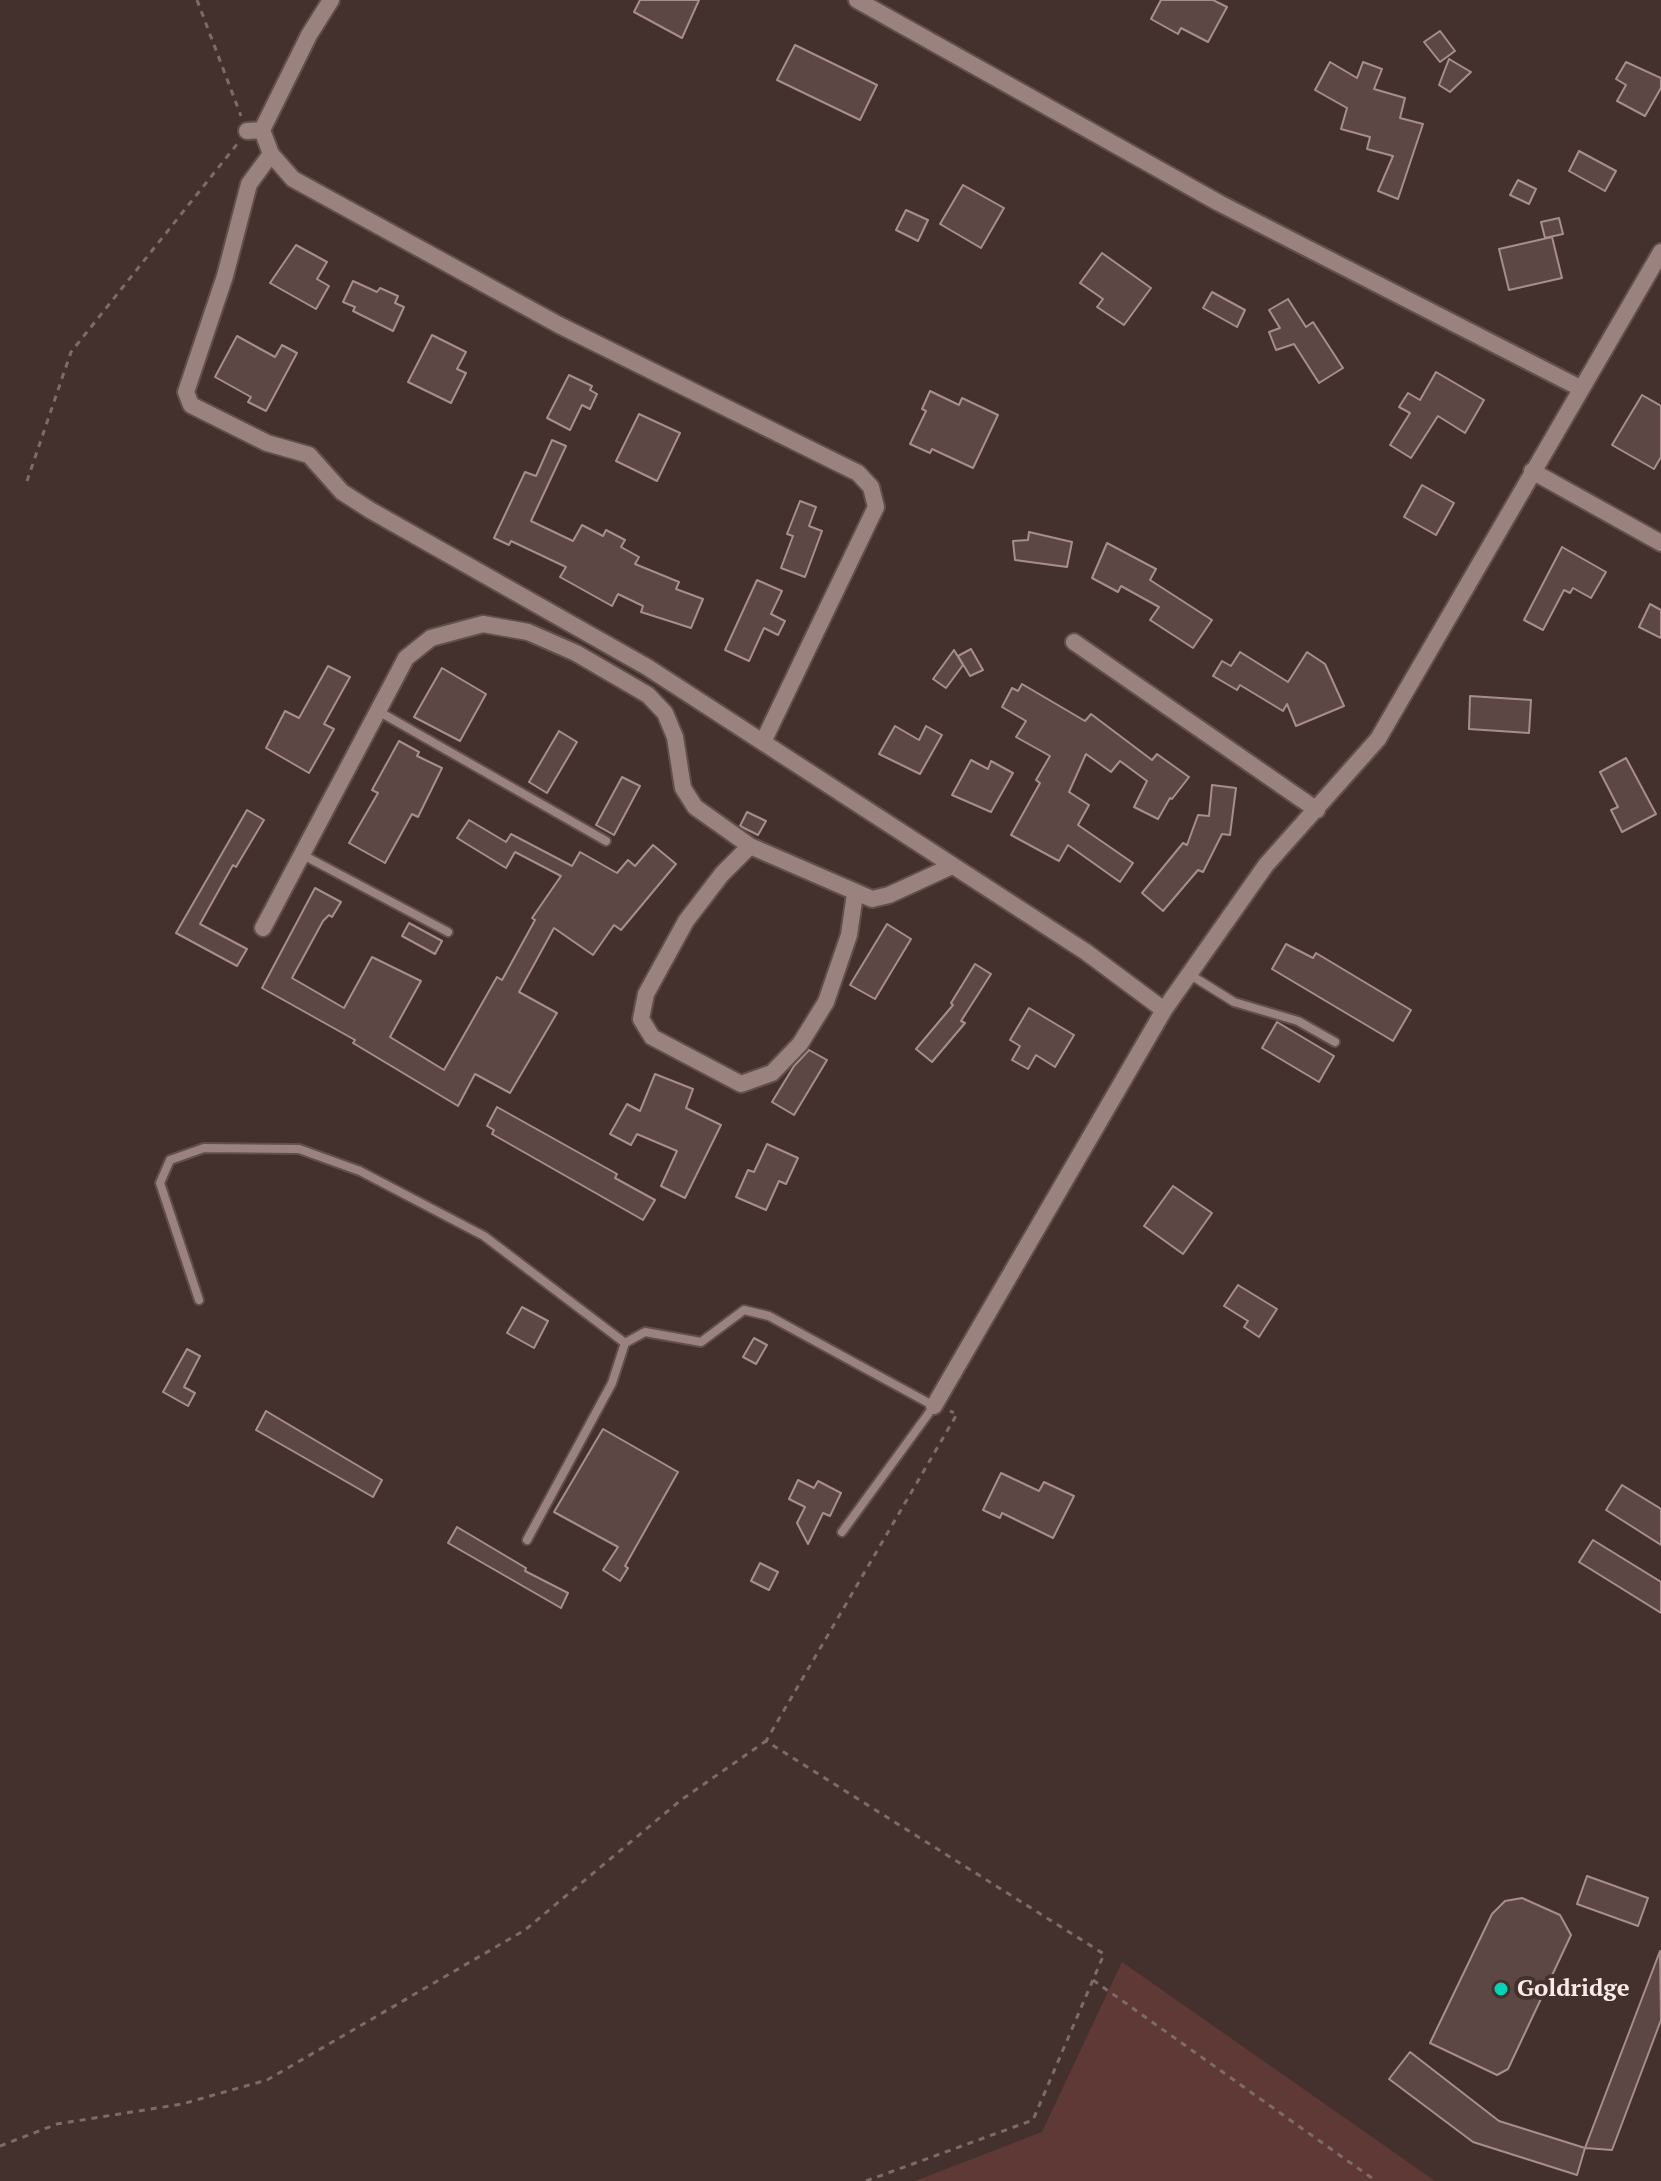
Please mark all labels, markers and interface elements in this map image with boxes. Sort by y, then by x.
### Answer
place label: Goldridge [1517,1975,1630,2003]
marker: Goldridge [1492,1980,1510,1998]

